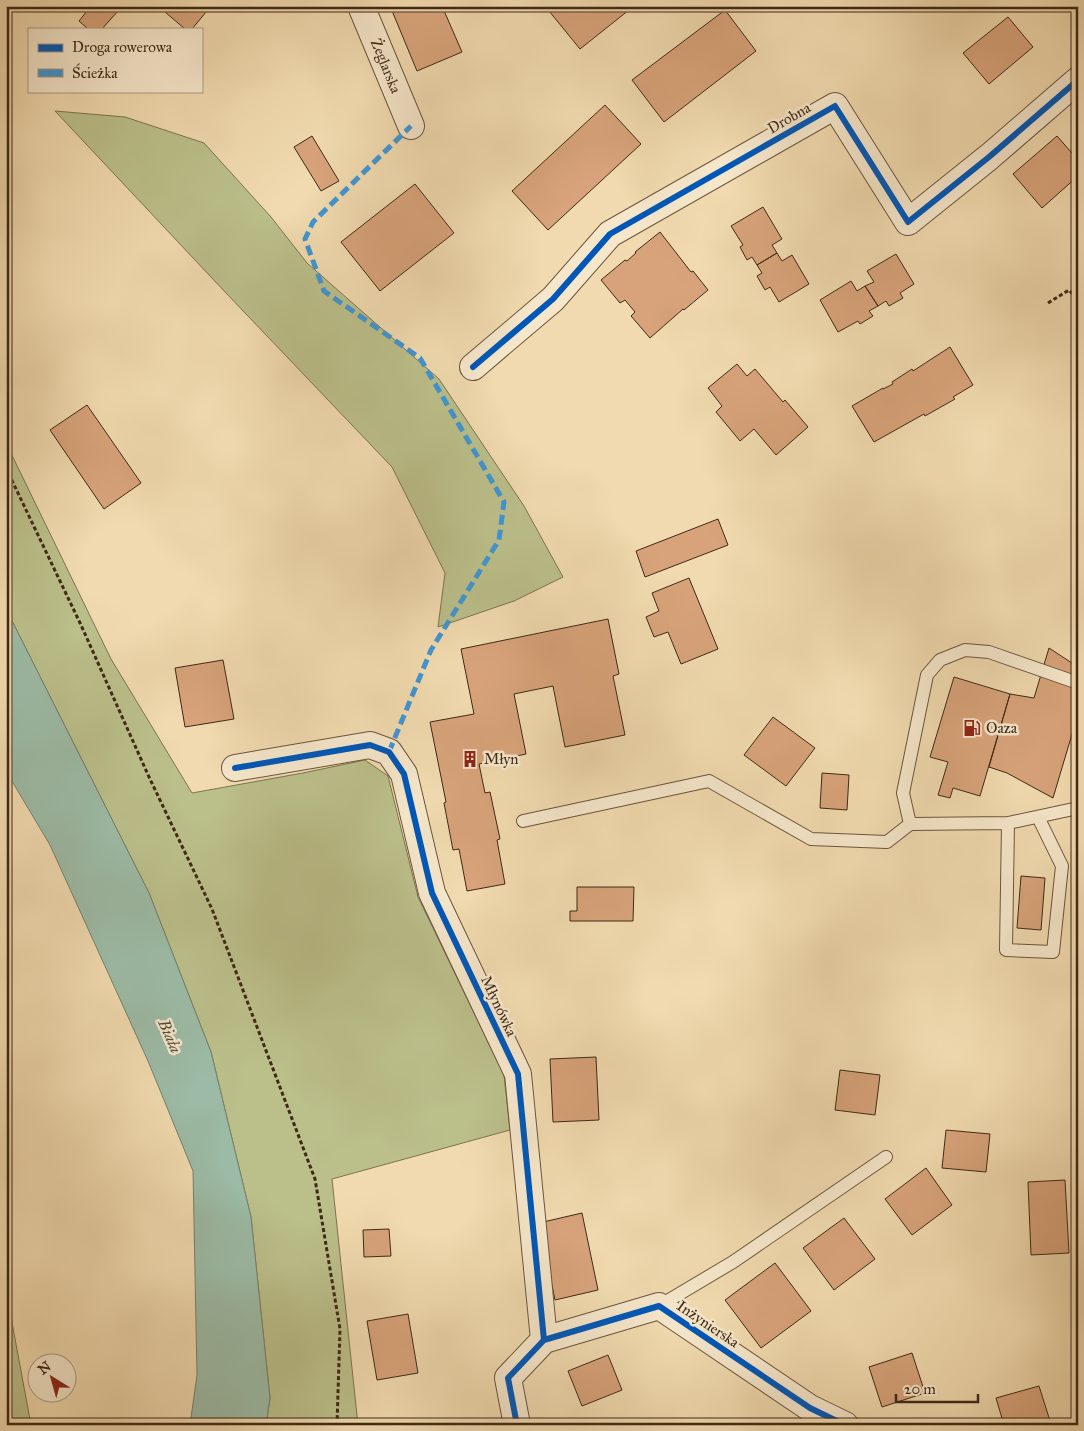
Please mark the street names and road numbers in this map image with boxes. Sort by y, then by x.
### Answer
street label: Żeglarska [367,36,405,97]
street label: Drobna [764,98,814,137]
street label: Młynówka [477,973,521,1040]
street label: Inżynierska [673,1297,743,1352]

